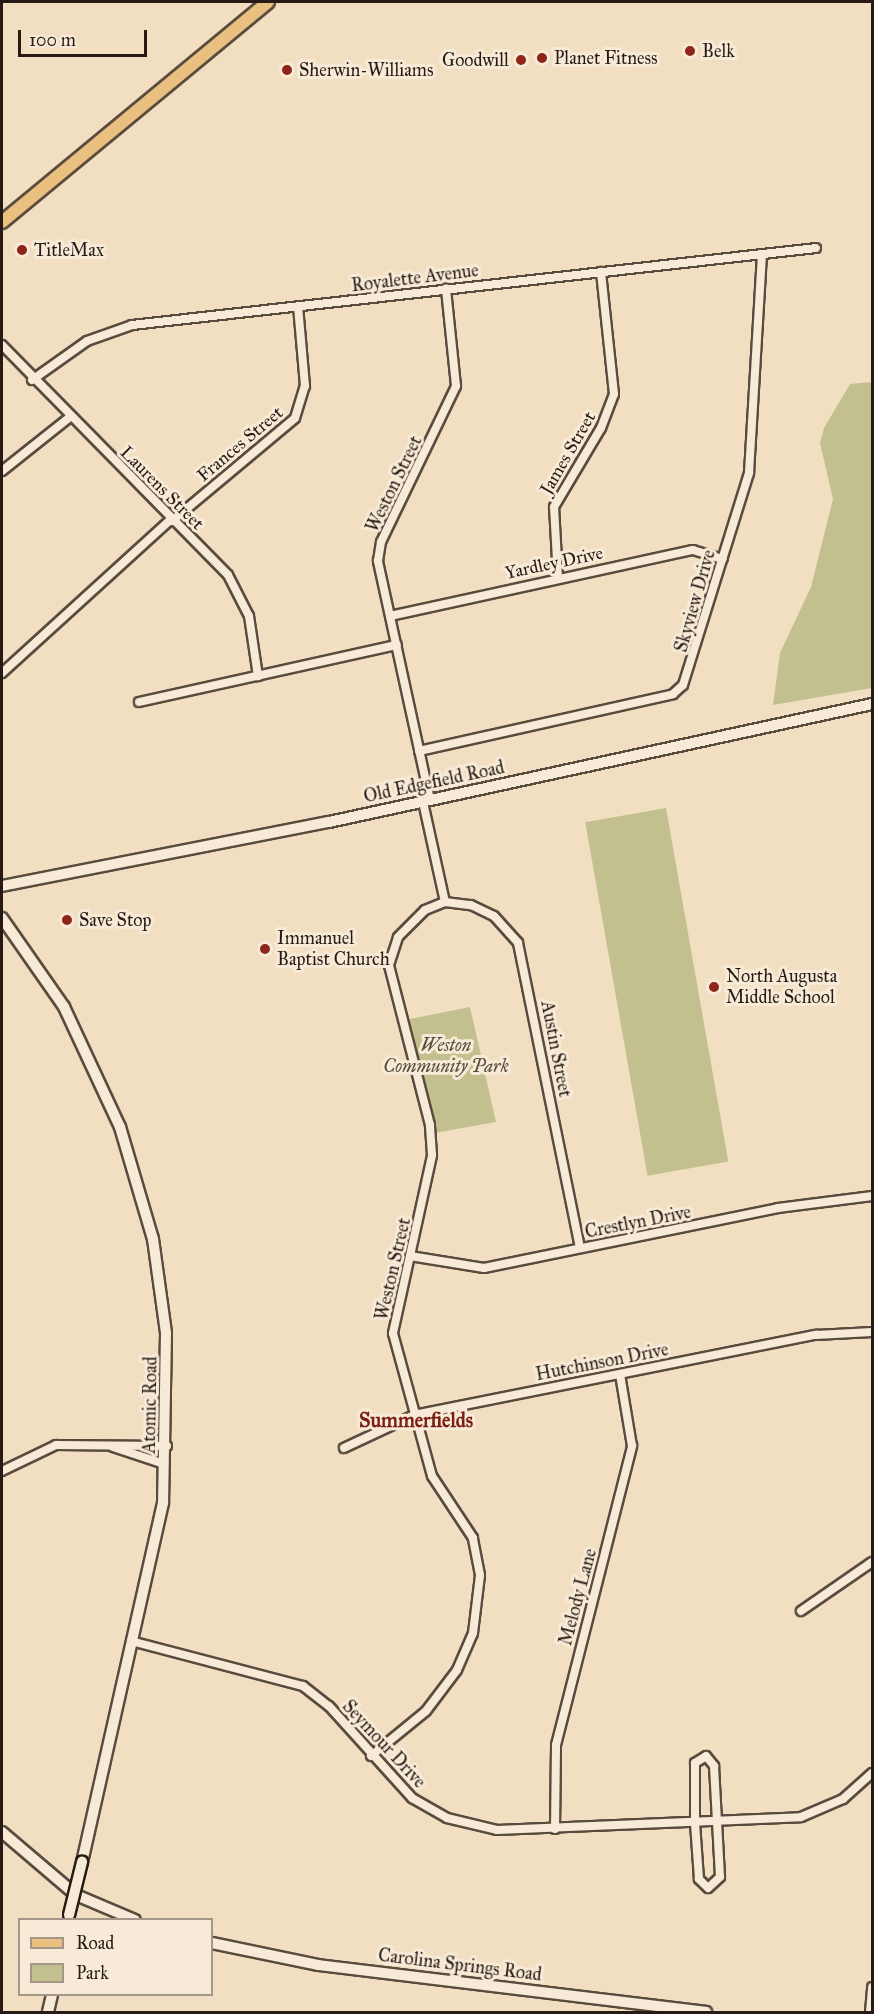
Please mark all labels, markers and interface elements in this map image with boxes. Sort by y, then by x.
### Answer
scale bar [21,18,150,56]
text: 100 m [29,29,76,51]
place label: Belk [702,40,735,62]
marker: Belk [683,44,697,58]
place label: Planet Fitness [554,47,658,69]
place label: Goodwill [442,49,509,71]
marker: Planet Fitness [535,51,549,65]
marker: Goodwill [514,53,528,67]
place label: Sherwin-Williams [299,59,434,81]
marker: Sherwin-Williams [280,63,294,77]
place label: TitleMax [34,239,104,261]
marker: TitleMax [15,243,29,257]
street label: Royalette Avenue [350,259,480,297]
street label: Frances Street [193,402,287,486]
street label: James Street [536,408,600,498]
street label: Weston Street [361,432,427,536]
street label: Laurens Street [116,442,208,534]
street label: Yardley Drive [503,542,605,584]
street label: Skyview Drive [670,547,720,655]
street label: Old Edgefield Road [362,757,506,807]
place label: Save Stop [79,909,152,931]
marker: Save Stop [60,913,74,927]
place label: Immanuel Baptist Church [277,928,390,970]
marker: Immanuel Baptist Church [258,942,272,956]
place label: North Augusta Middle School [726,966,837,1008]
marker: North Augusta Middle School [707,980,721,994]
street label: Austin Street [536,999,576,1099]
park label: Weston Community Park [383,1035,509,1078]
street label: Crestlyn Drive [583,1201,693,1243]
street label: Weston Street [371,1216,415,1322]
street label: Hutchinson Drive [534,1339,670,1385]
street label: Atomic Road [138,1356,162,1454]
district label: Summerfields [359,1408,473,1432]
street label: Melody Lane [555,1546,601,1648]
street label: Seymour Drive [338,1696,430,1792]
legend [18,1918,213,1996]
text: Road [76,1932,114,1954]
street label: Carolina Springs Road [377,1944,543,1986]
text: Park [76,1962,109,1984]

